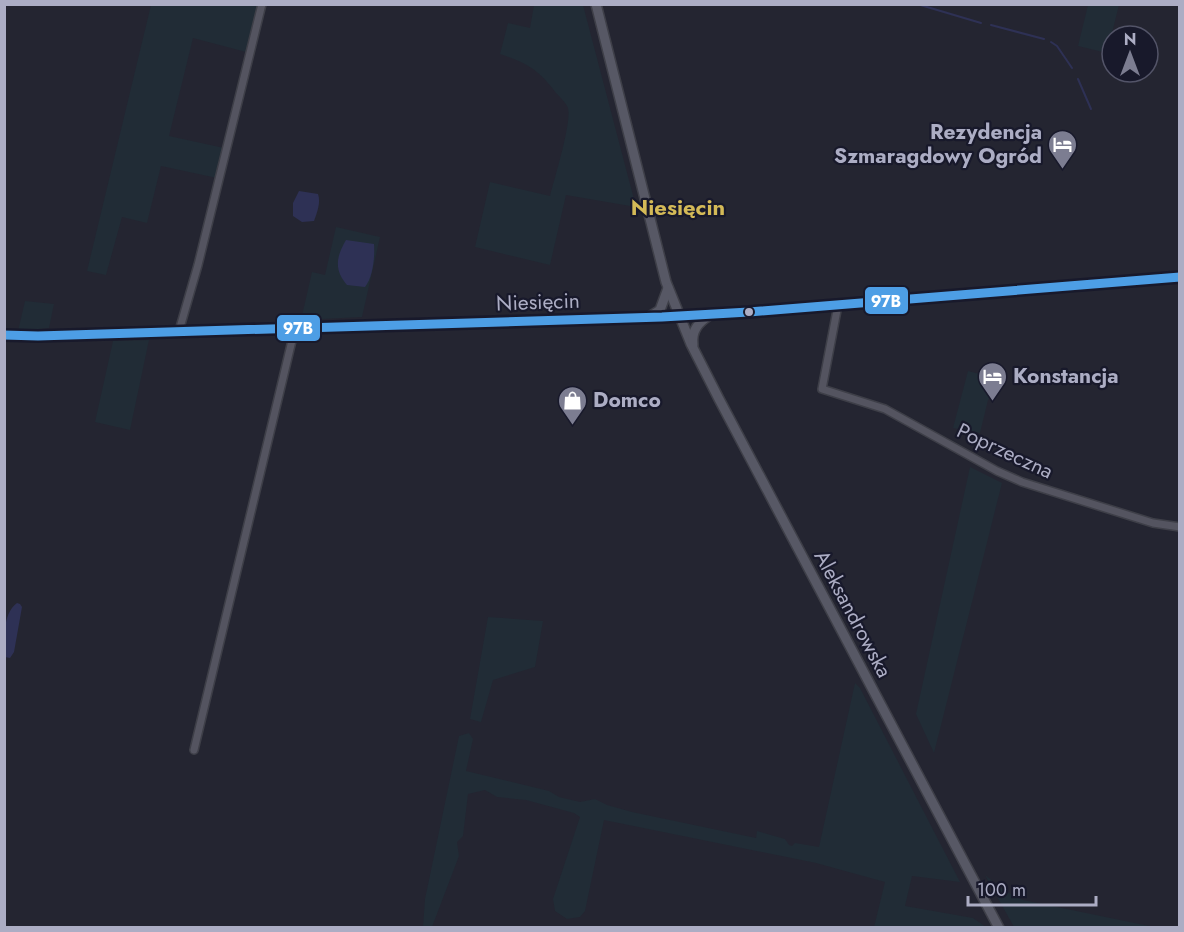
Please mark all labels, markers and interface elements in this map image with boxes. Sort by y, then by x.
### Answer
north arrow [1100,24,1160,84]
text: N [1124,28,1136,51]
place label: Rezydencja Szmaragdowy Ogród [834,117,1042,171]
hotel icon: Rezydencja Szmaragdowy Ogród [1047,128,1079,170]
district label: Niesięcin [631,191,725,223]
street label: Niesięcin [496,286,580,318]
line badge: 97B [864,286,909,315]
text: 97B [871,290,901,313]
unlabelled marker [743,306,755,318]
line badge: 97B [276,314,321,342]
text: 97B [283,317,313,340]
hotel icon: Konstancja [976,360,1008,402]
place label: Konstancja [1013,361,1119,391]
shop icon: Domco [556,384,588,426]
place label: Domco [593,385,661,415]
street label: Poprzeczna [952,416,1058,486]
street label: Aleksandrowska [807,545,899,683]
scale bar [968,869,1096,907]
text: 100 m [977,877,1026,903]

